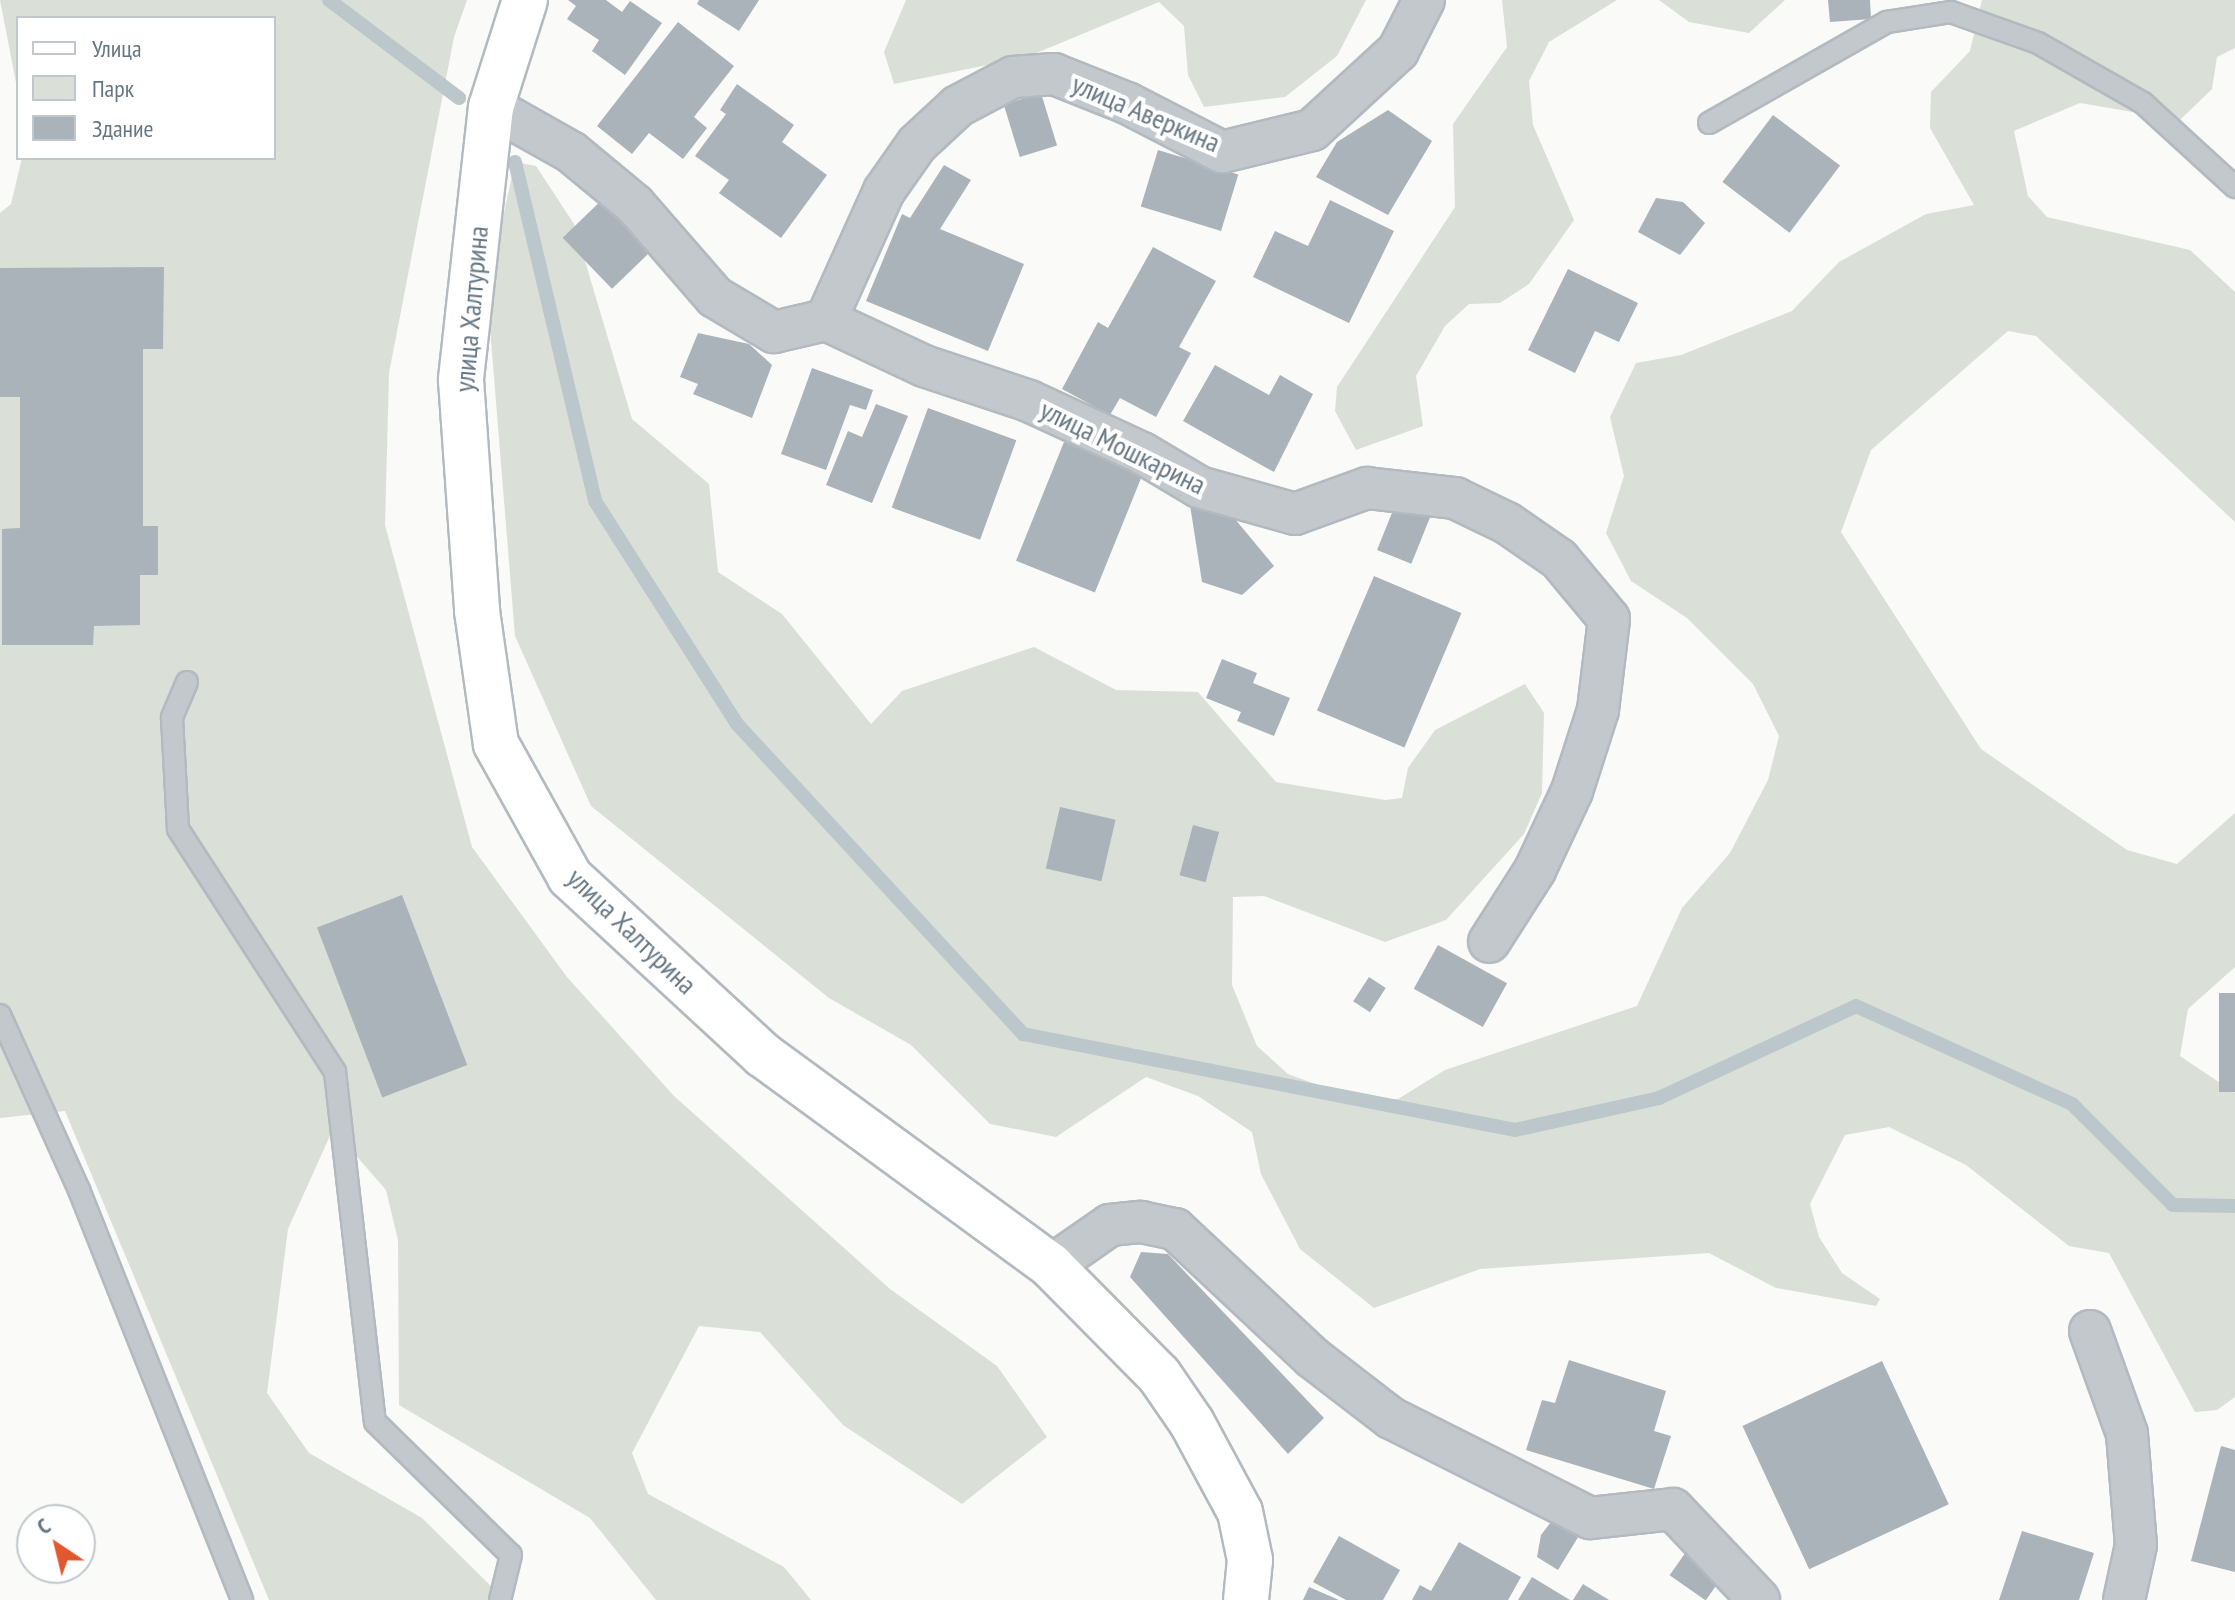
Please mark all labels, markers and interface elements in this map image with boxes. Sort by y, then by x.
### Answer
legend [16,16,276,160]
text: Улица [92,33,142,64]
street label: улица Аверкина [1067,67,1225,159]
text: Парк [92,73,134,104]
text: Здание [92,113,153,144]
street label: улица Халтурина [447,224,495,394]
street label: улица Мошкарина [1035,392,1211,502]
street label: улица Халтурина [560,861,704,1001]
north arrow [16,1504,96,1584]
text: С [31,1512,56,1540]

